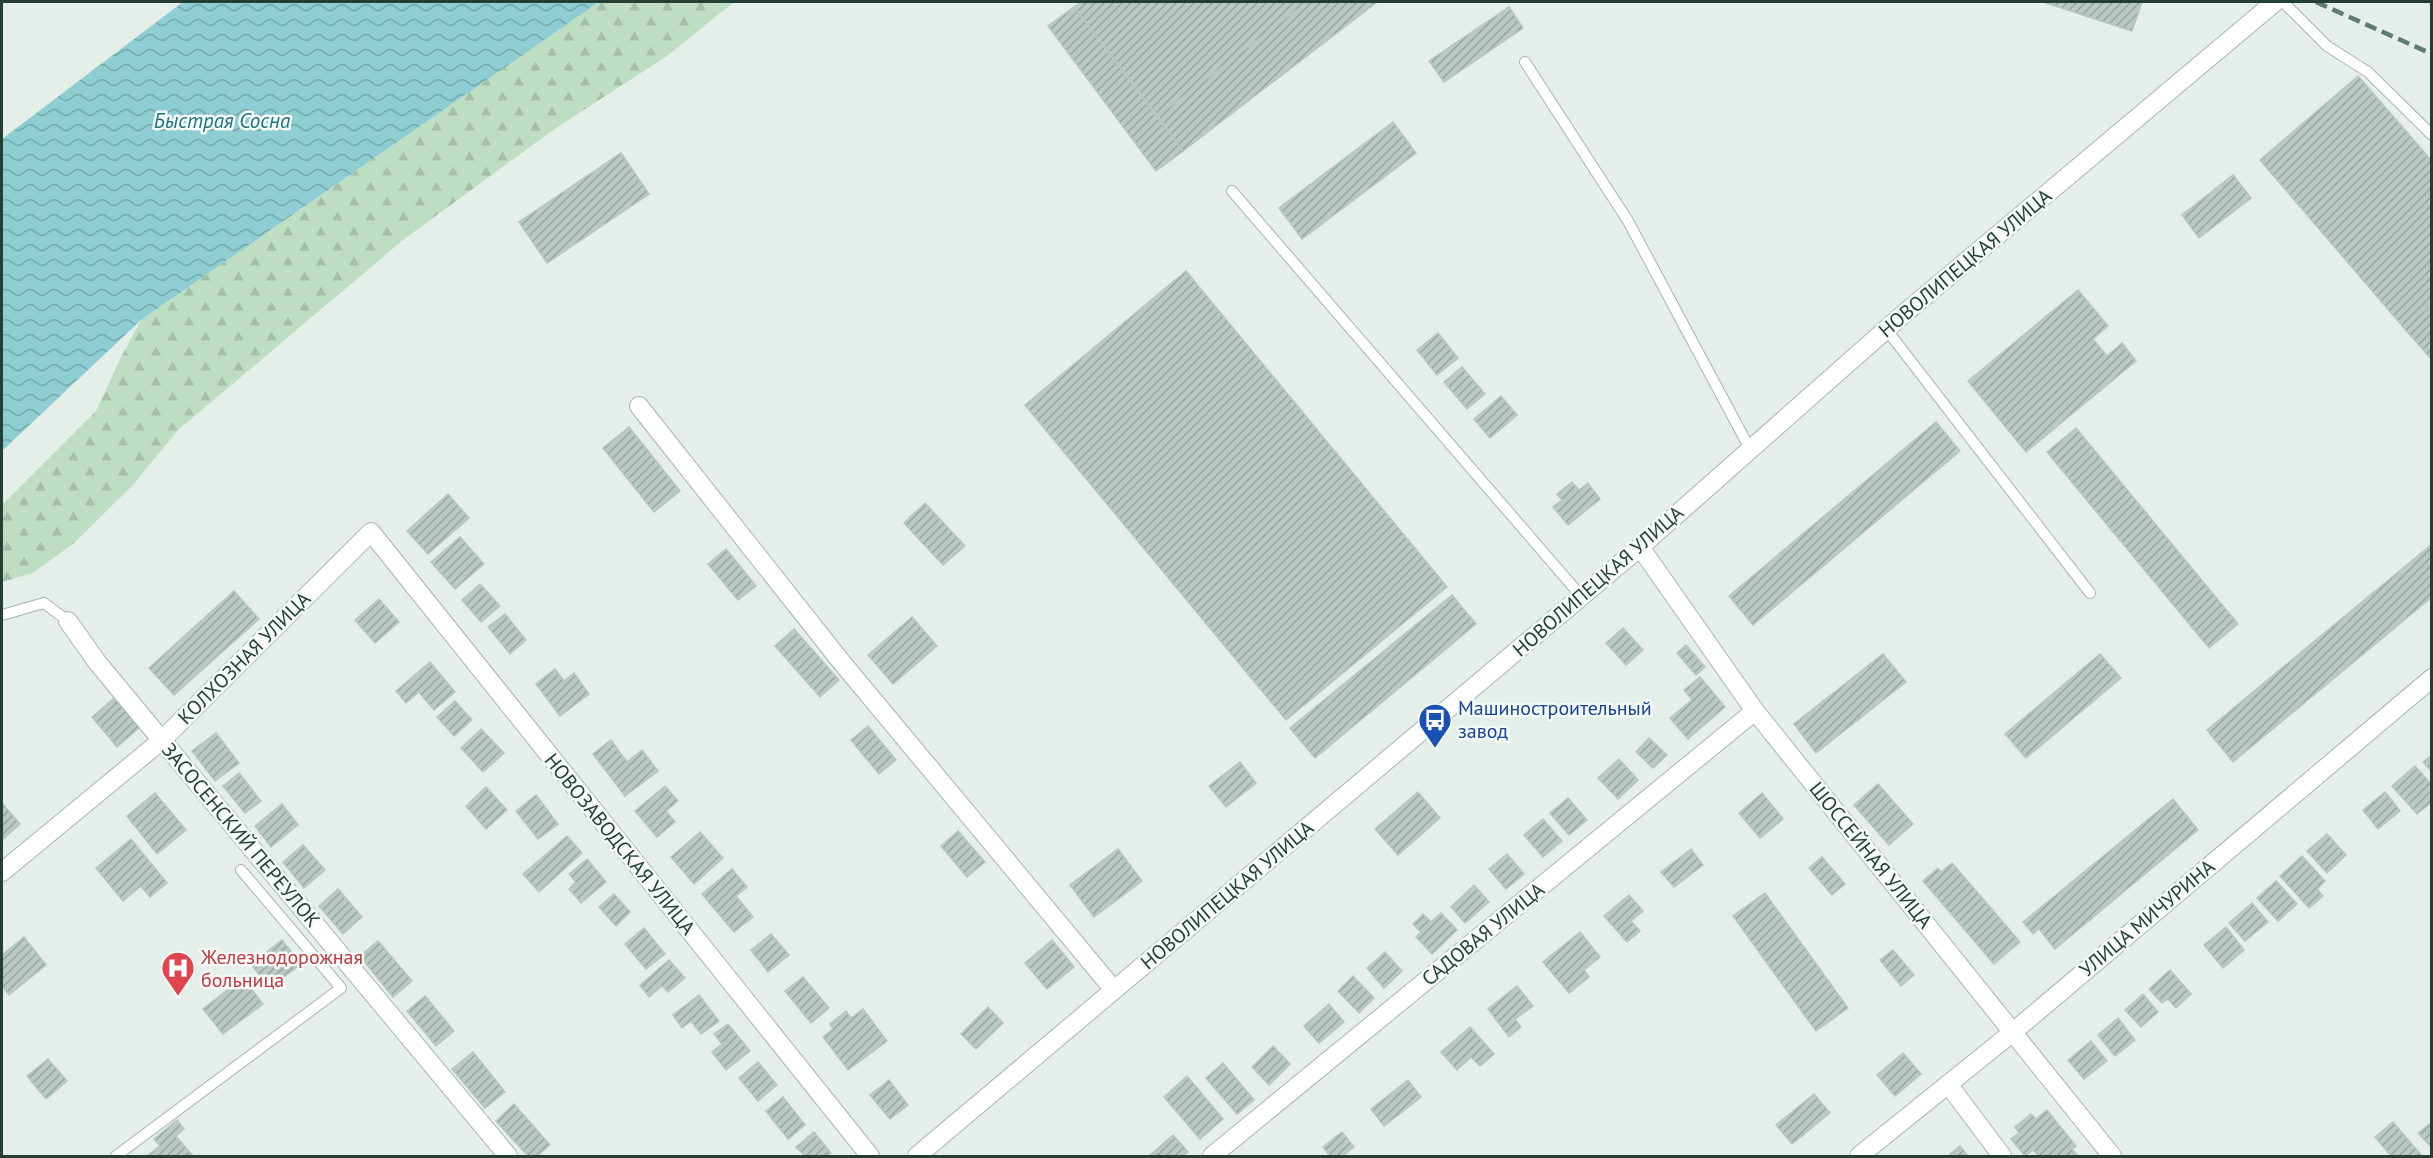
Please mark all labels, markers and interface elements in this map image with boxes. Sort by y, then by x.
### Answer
water label: Быстрая Сосна [154,107,291,134]
street label: НОВОЛИПЕЦКАЯ УЛИЦА [1873,183,2057,343]
street label: НОВОЛИПЕЦКАЯ УЛИЦА [1507,499,1689,662]
street label: КОЛХОЗНАЯ УЛИЦА [172,586,316,730]
place label: Машиностроительный завод [1458,695,1652,744]
bus stop icon: Машиностроительный завод [1417,702,1453,749]
street label: ЗАСОСЕНСКИЙ ПЕРЕУЛОК [156,737,326,933]
street label: НОВОЗАВОДСКАЯ УЛИЦА [539,748,701,940]
street label: ШОССЕЙНАЯ УЛИЦА [1804,776,1938,934]
street label: НОВОЛИПЕЦКАЯ УЛИЦА [1135,815,1319,975]
street label: УЛИЦА МИЧУРИНА [2074,854,2220,982]
street label: САДОВАЯ УЛИЦА [1416,876,1550,991]
place label: Железнодорожная больница [200,944,363,993]
hospital icon: Железнодорожная больница [160,950,196,997]

